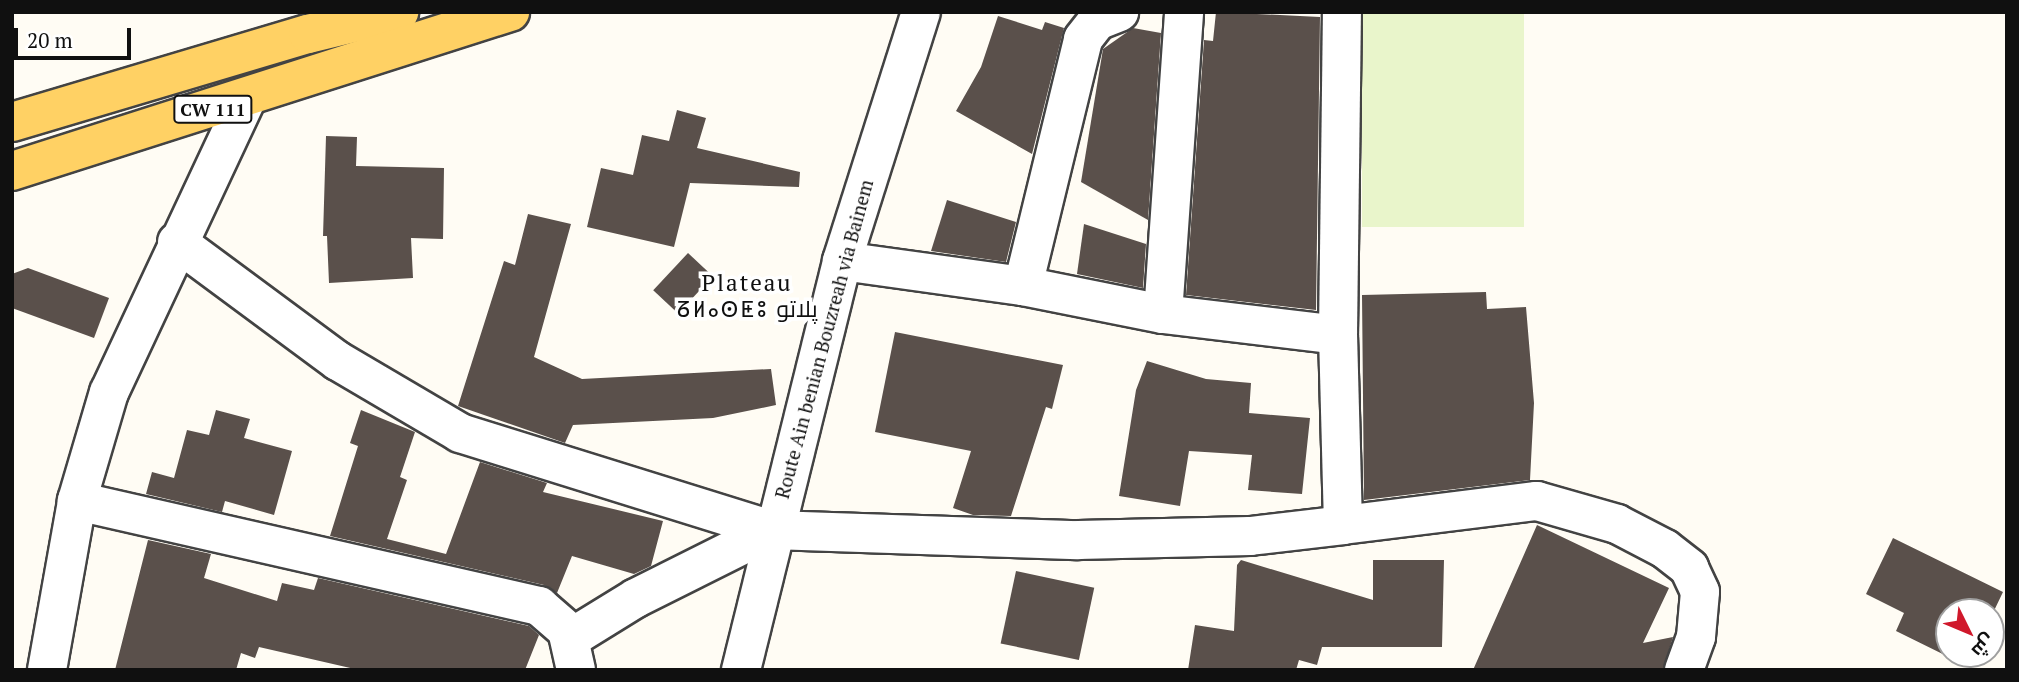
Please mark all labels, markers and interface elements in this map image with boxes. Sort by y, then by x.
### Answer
scale bar [18,14,135,58]
text: 20 m [27,26,73,54]
road number: CW 111 [173,94,253,124]
street label: Route Ain benian Bouzreah via Bainem [770,177,878,501]
district label: Plateau ⵒⵍⴰⵙⵟⵓ پلاتو [683,269,811,323]
north arrow [1935,598,2005,668]
text: ش [1967,629,2002,664]

